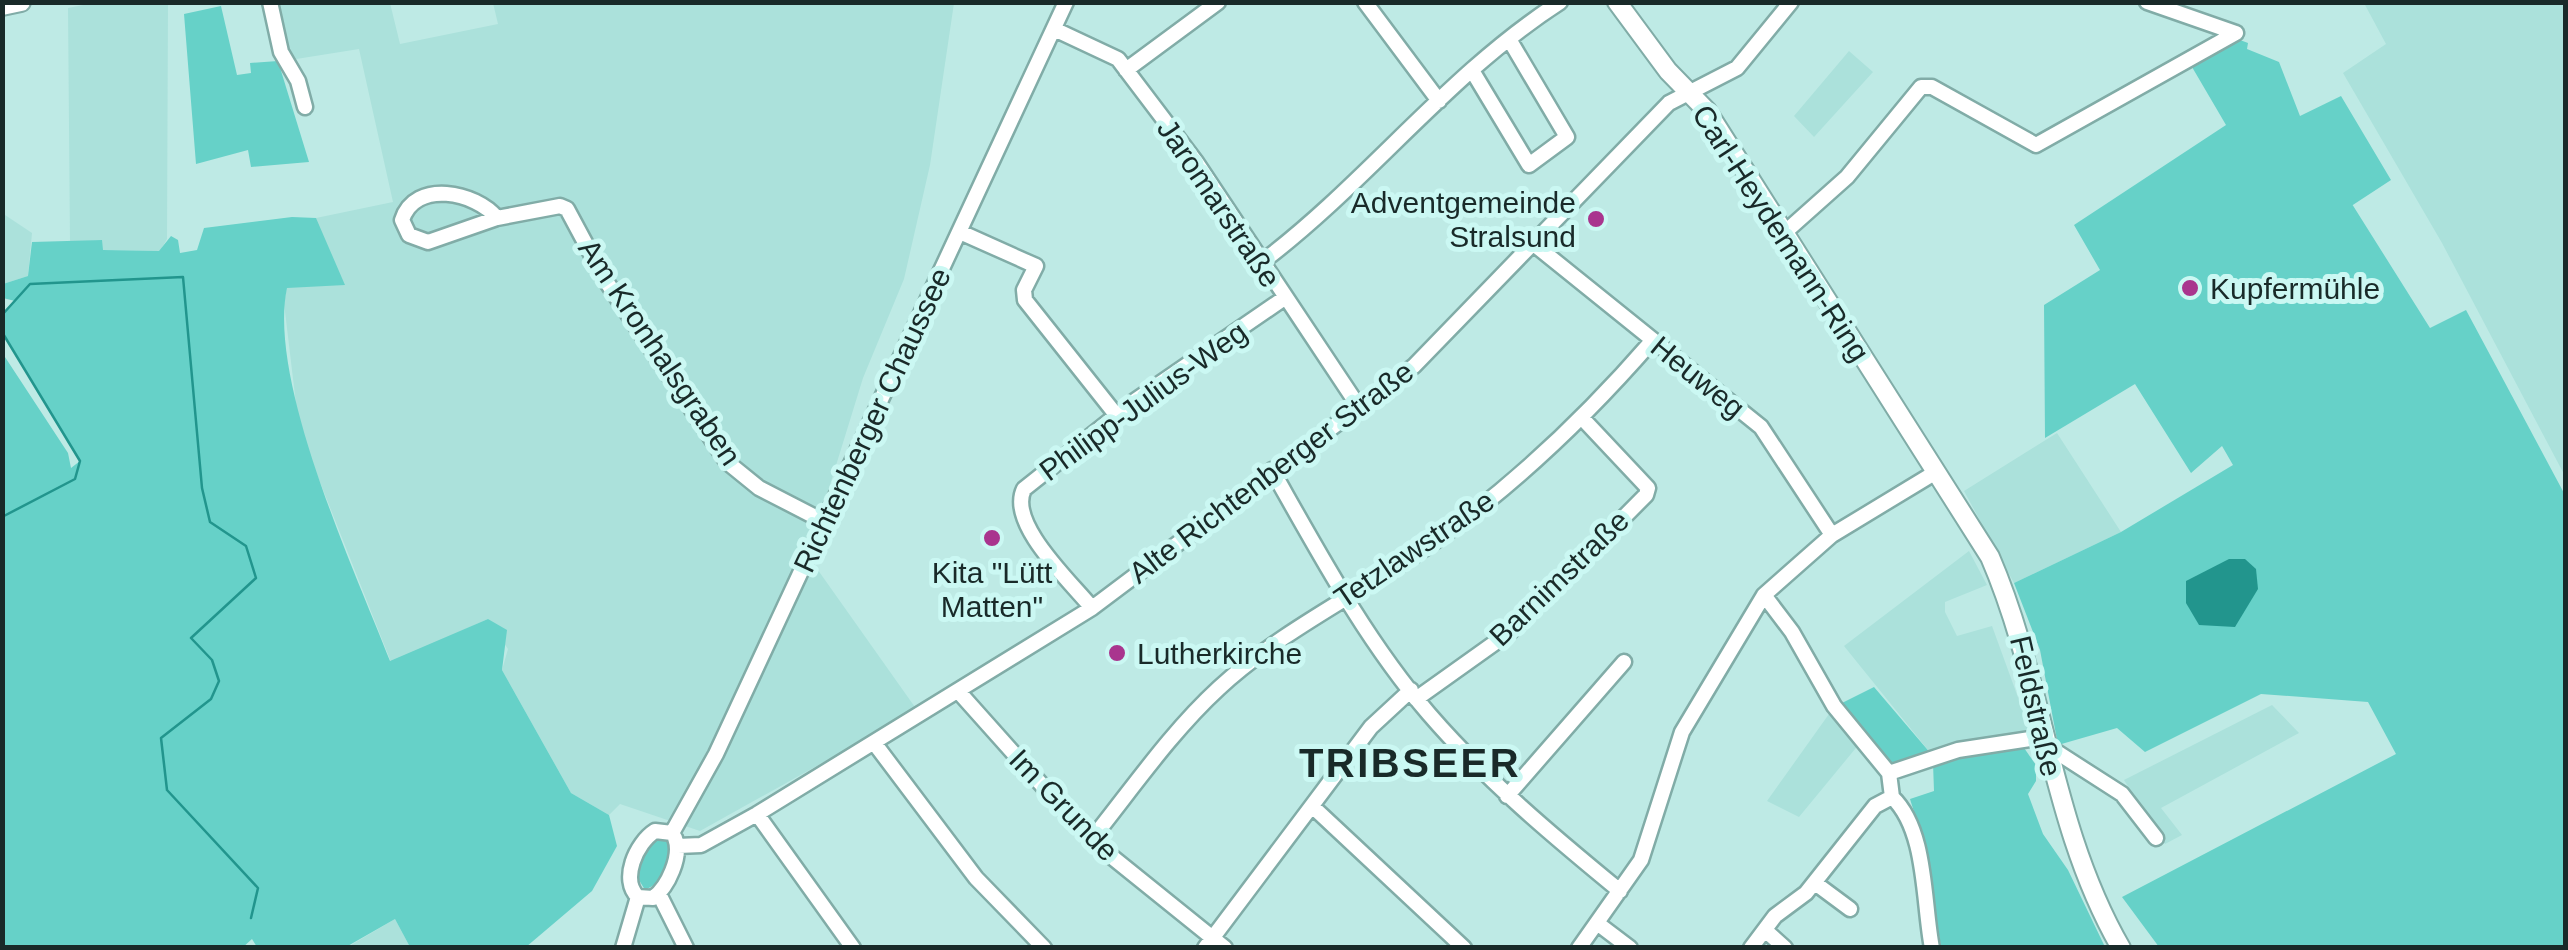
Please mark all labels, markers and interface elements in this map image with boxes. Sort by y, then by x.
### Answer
street label: Carl-Heydemann-Ring [1686,99,1876,367]
street label: Jaromarstraße [1151,113,1287,293]
place label: Adventgemeinde Stralsund [1351,186,1576,253]
marker: Adventgemeinde Stralsund [1585,208,1607,230]
street label: Am Kronhalsgraben [572,233,748,471]
street label: Richtenberger Chaussee [787,263,957,577]
place label: Kupfermühle [2210,272,2380,305]
marker: Kupfermühle [2179,277,2201,299]
street label: Philipp-Julius-Weg [1033,315,1253,487]
street label: Heuweg [1645,330,1751,424]
street label: Alte Richtenberger Straße [1123,354,1419,590]
street label: Tetzlawstraße [1328,484,1500,614]
street label: Barnimstraße [1483,504,1635,652]
marker: Kita "Lütt Matten" [981,527,1003,549]
place label: Kita "Lütt Matten" [932,556,1053,623]
street label: Feldstraße [2004,632,2068,780]
place label: Lutherkirche [1137,637,1302,670]
marker: Lutherkirche [1106,642,1128,664]
district label: TRIBSEER [1299,741,1521,785]
street label: Im Grunde [1003,743,1125,867]

